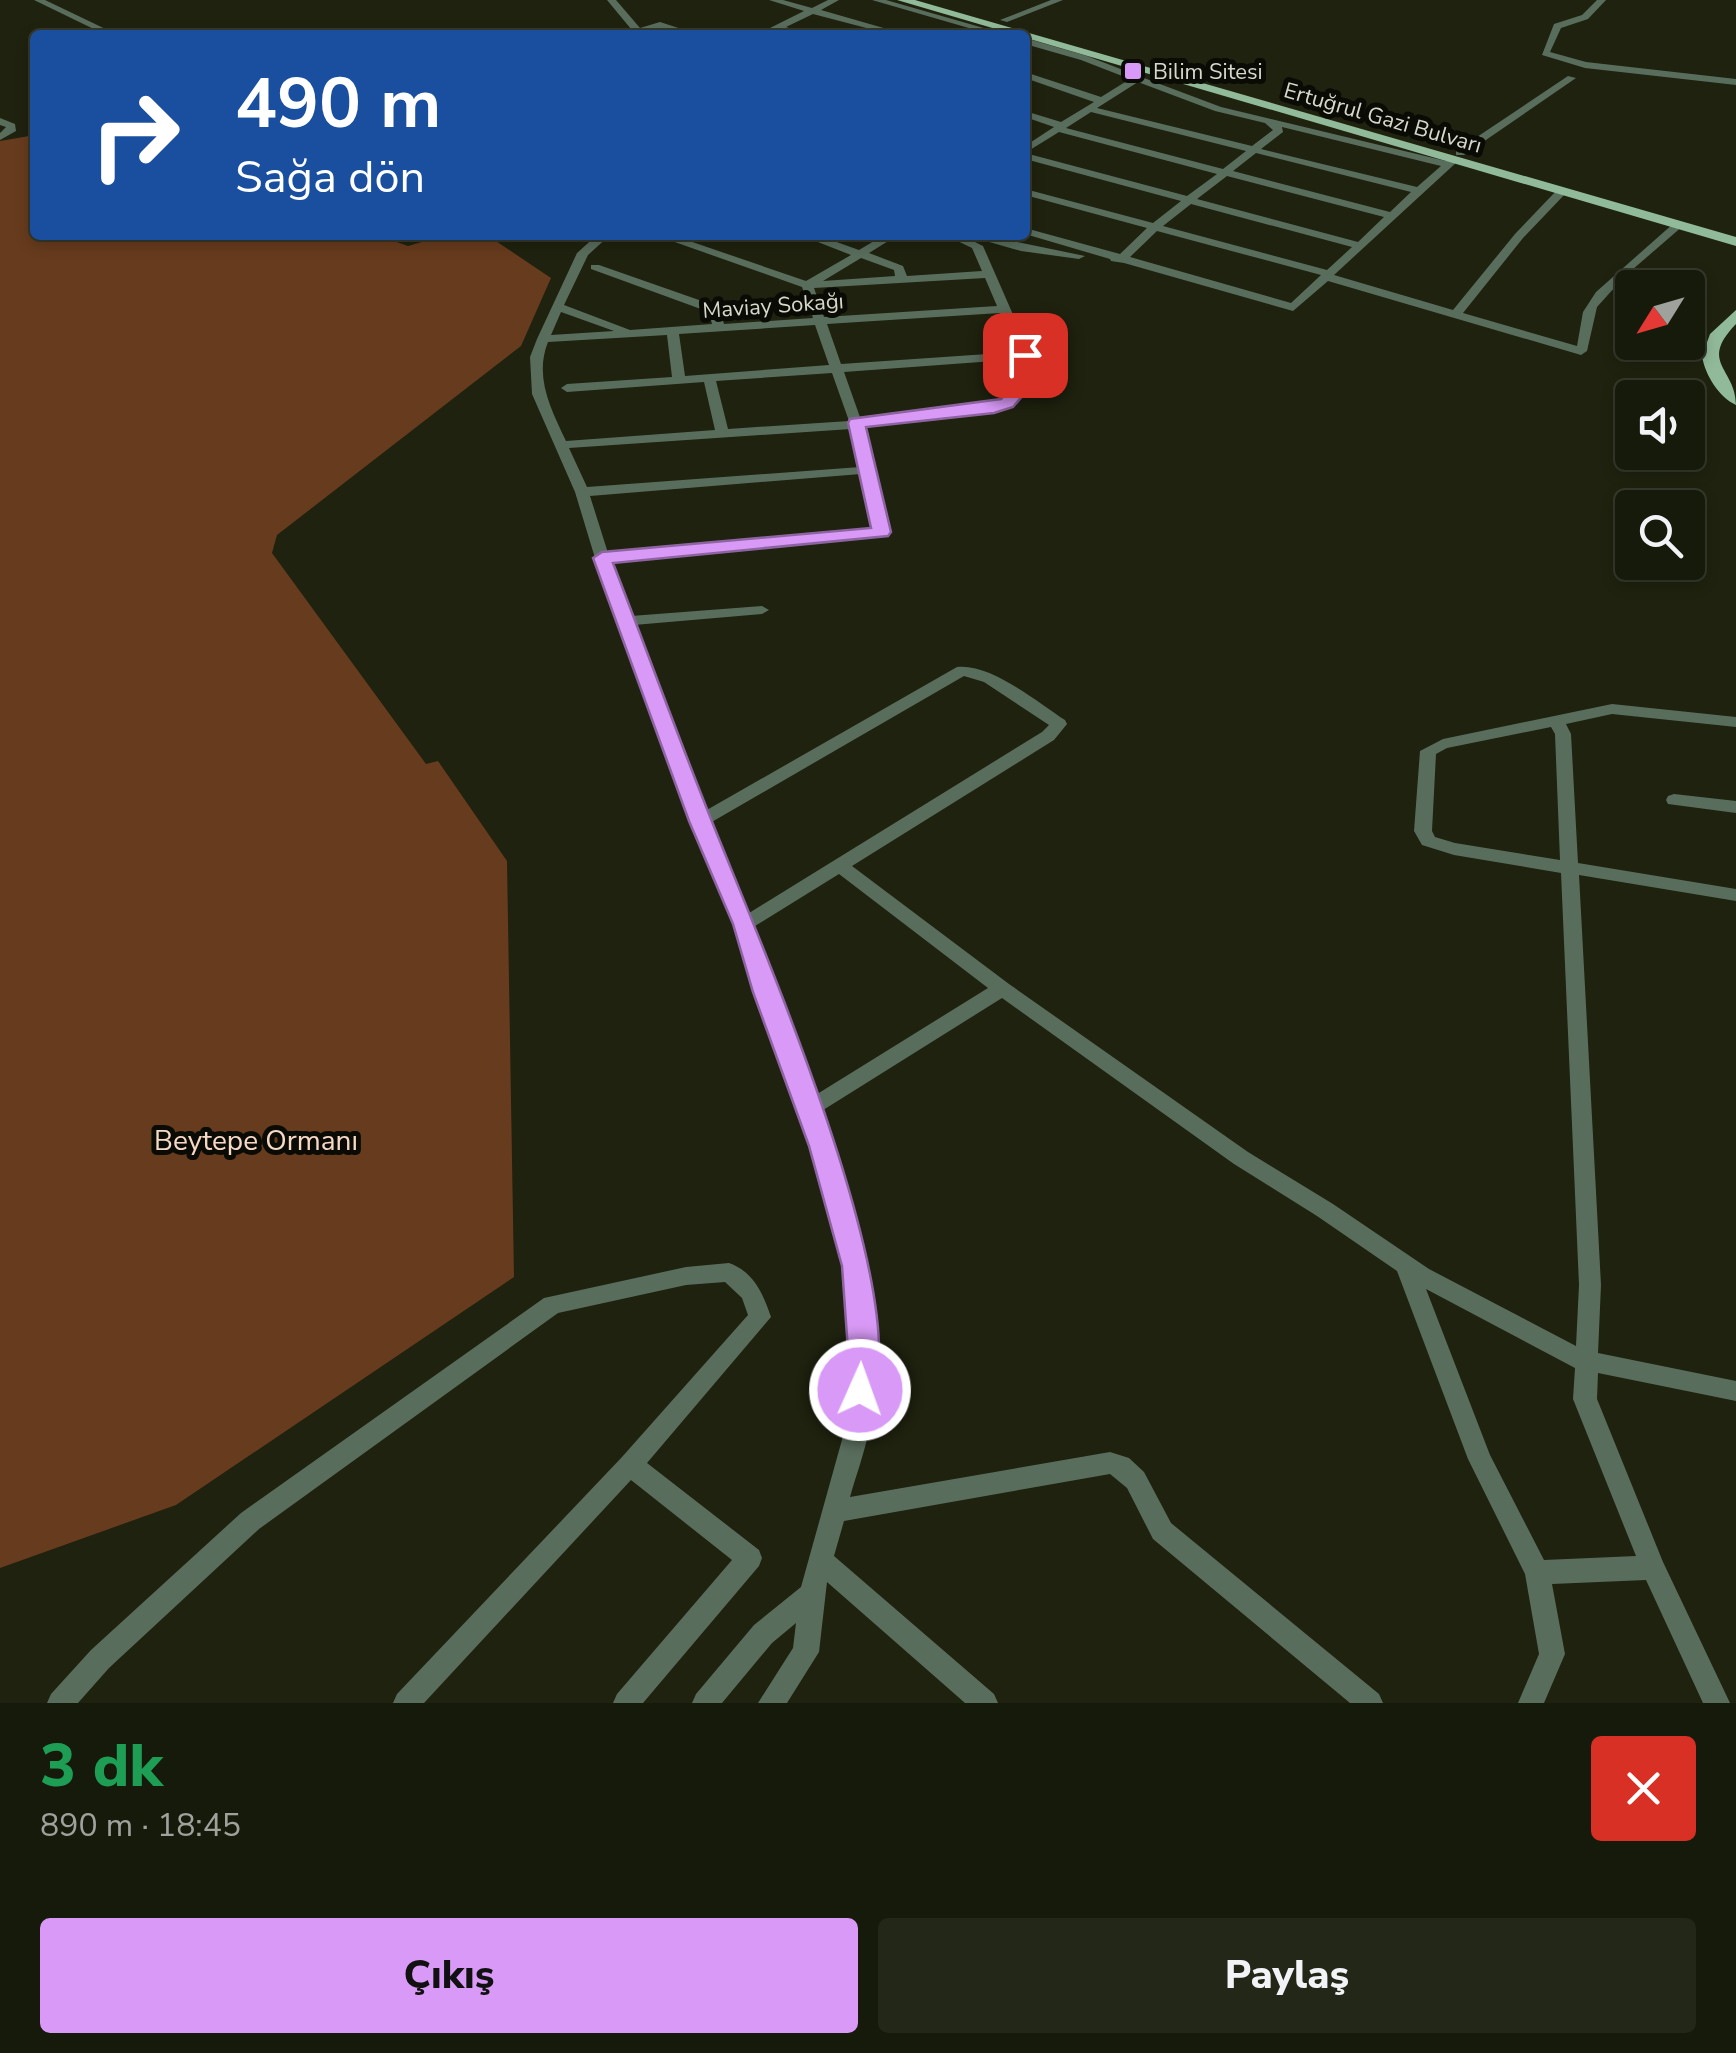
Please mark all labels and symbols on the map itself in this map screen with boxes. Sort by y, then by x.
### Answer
place label: Bilim Sitesi [1153,57,1263,87]
marker: Bilim Sitesi [1122,60,1144,82]
street label: Ertuğrul Gazi Bulvarı [1280,75,1485,161]
north arrow [1615,270,1705,360]
street label: Maviay Sokağı [701,286,845,326]
pin [983,313,1068,398]
park label: Beytepe Ormanı [154,1122,358,1160]
position arrow [808,1338,912,1442]

